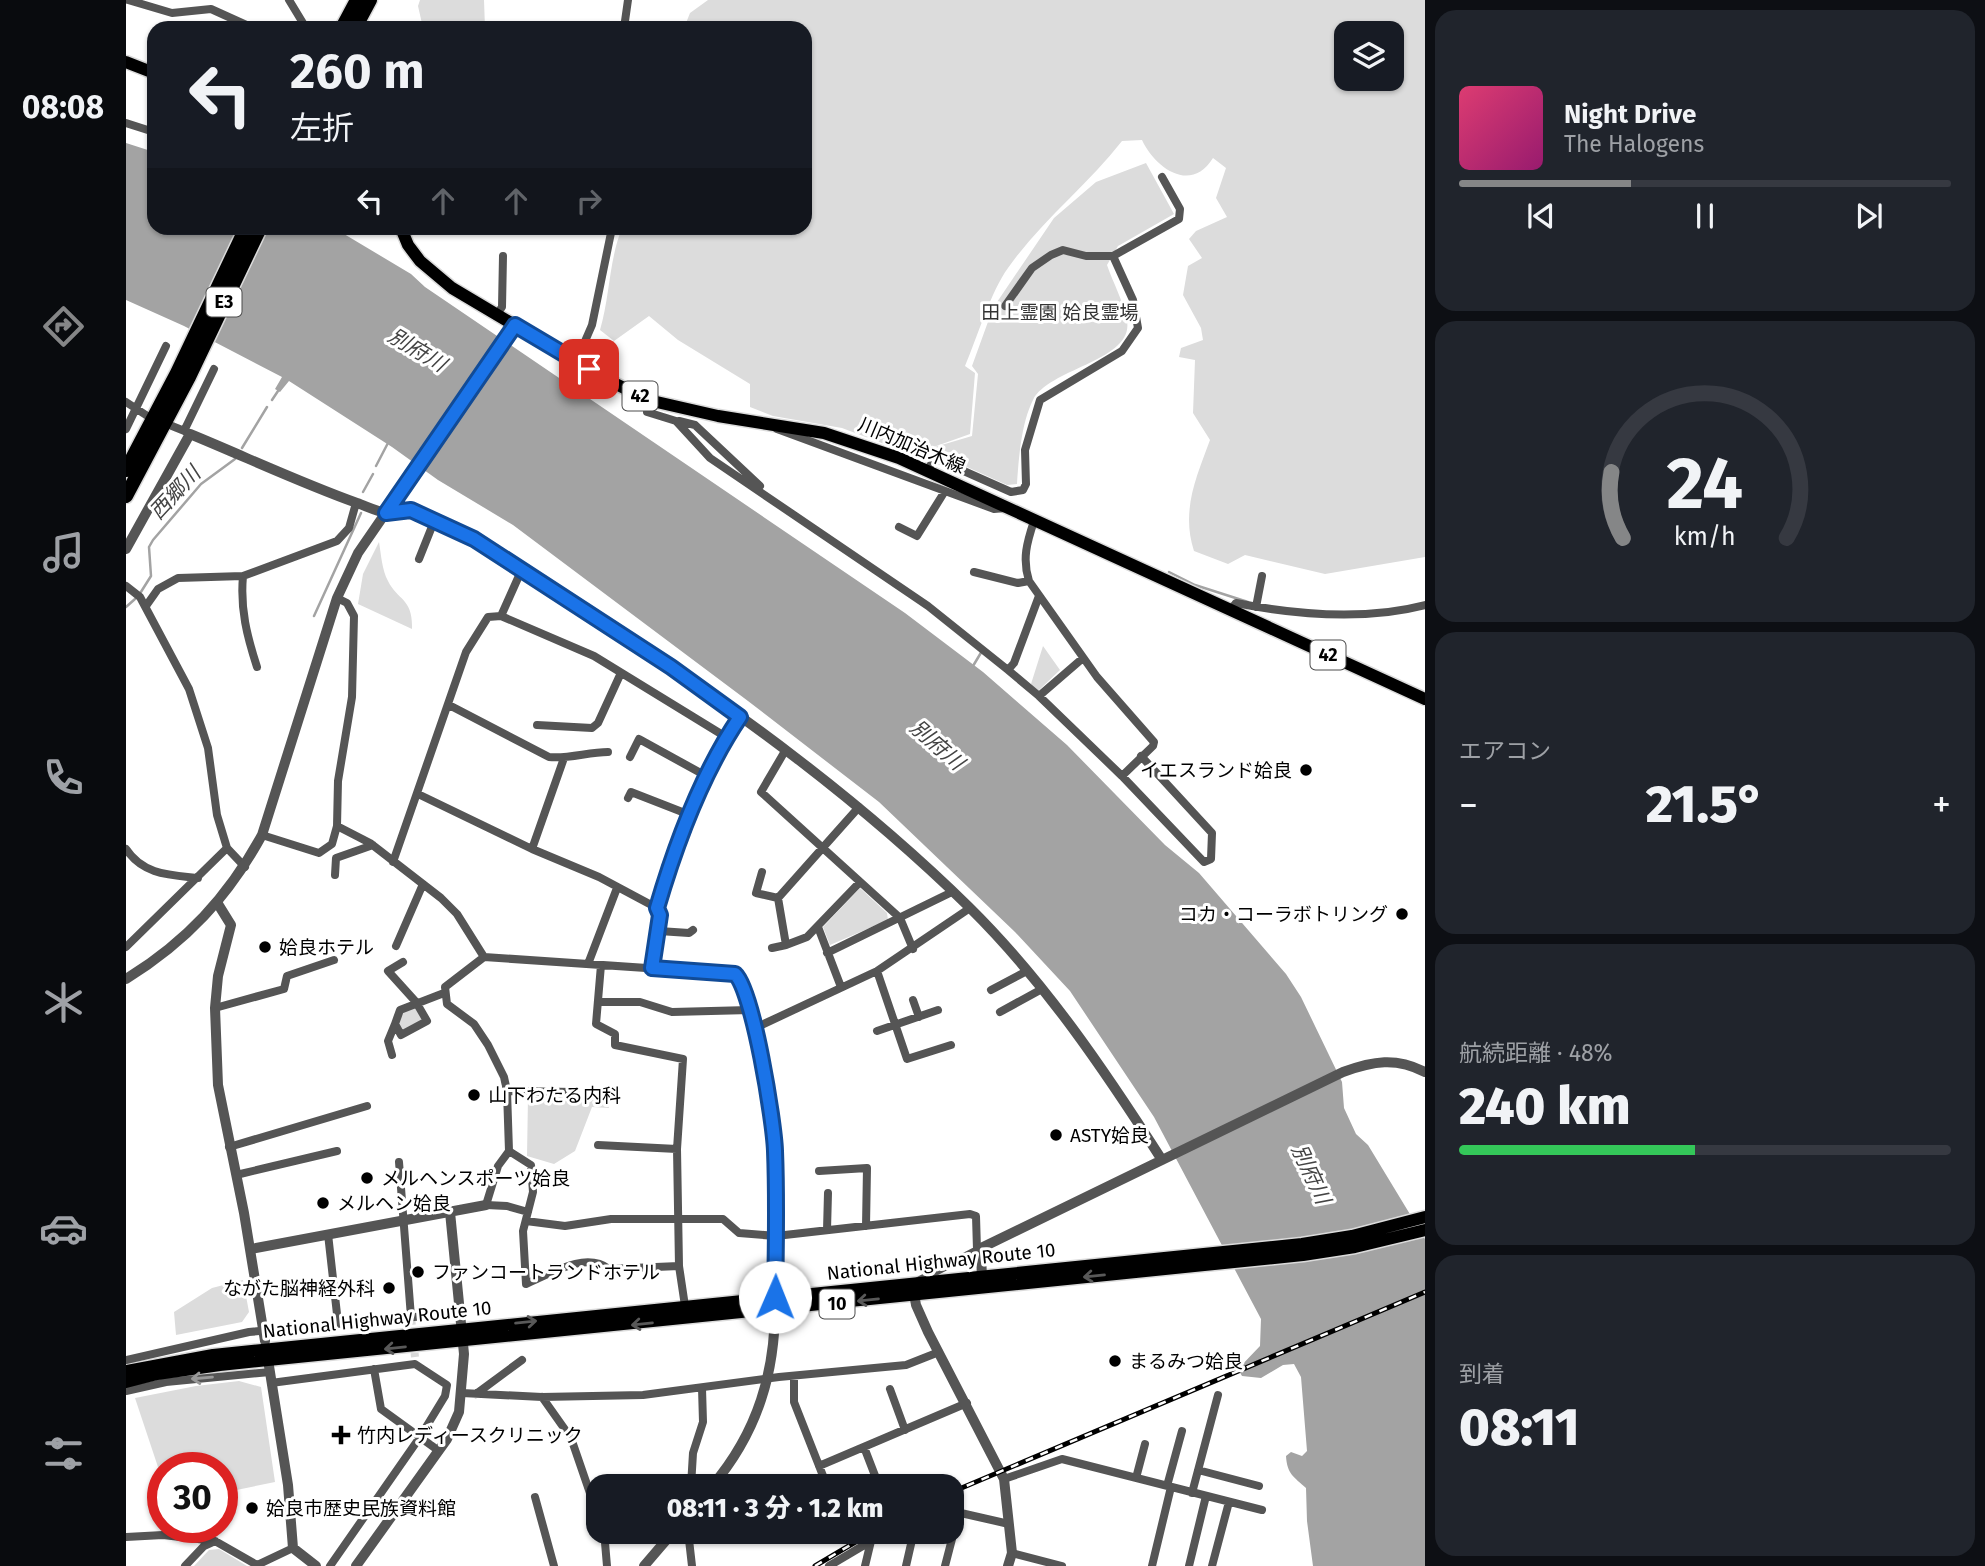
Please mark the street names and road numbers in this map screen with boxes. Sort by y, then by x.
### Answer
road number: E3 [206,288,242,316]
road number: 42 [622,382,658,410]
street label: 川内加治木線 [855,413,969,478]
road number: 42 [1310,640,1346,670]
street label: National Highway Route 10 [826,1238,1057,1285]
road number: 10 [820,1289,854,1318]
street label: National Highway Route 10 [262,1296,493,1343]

